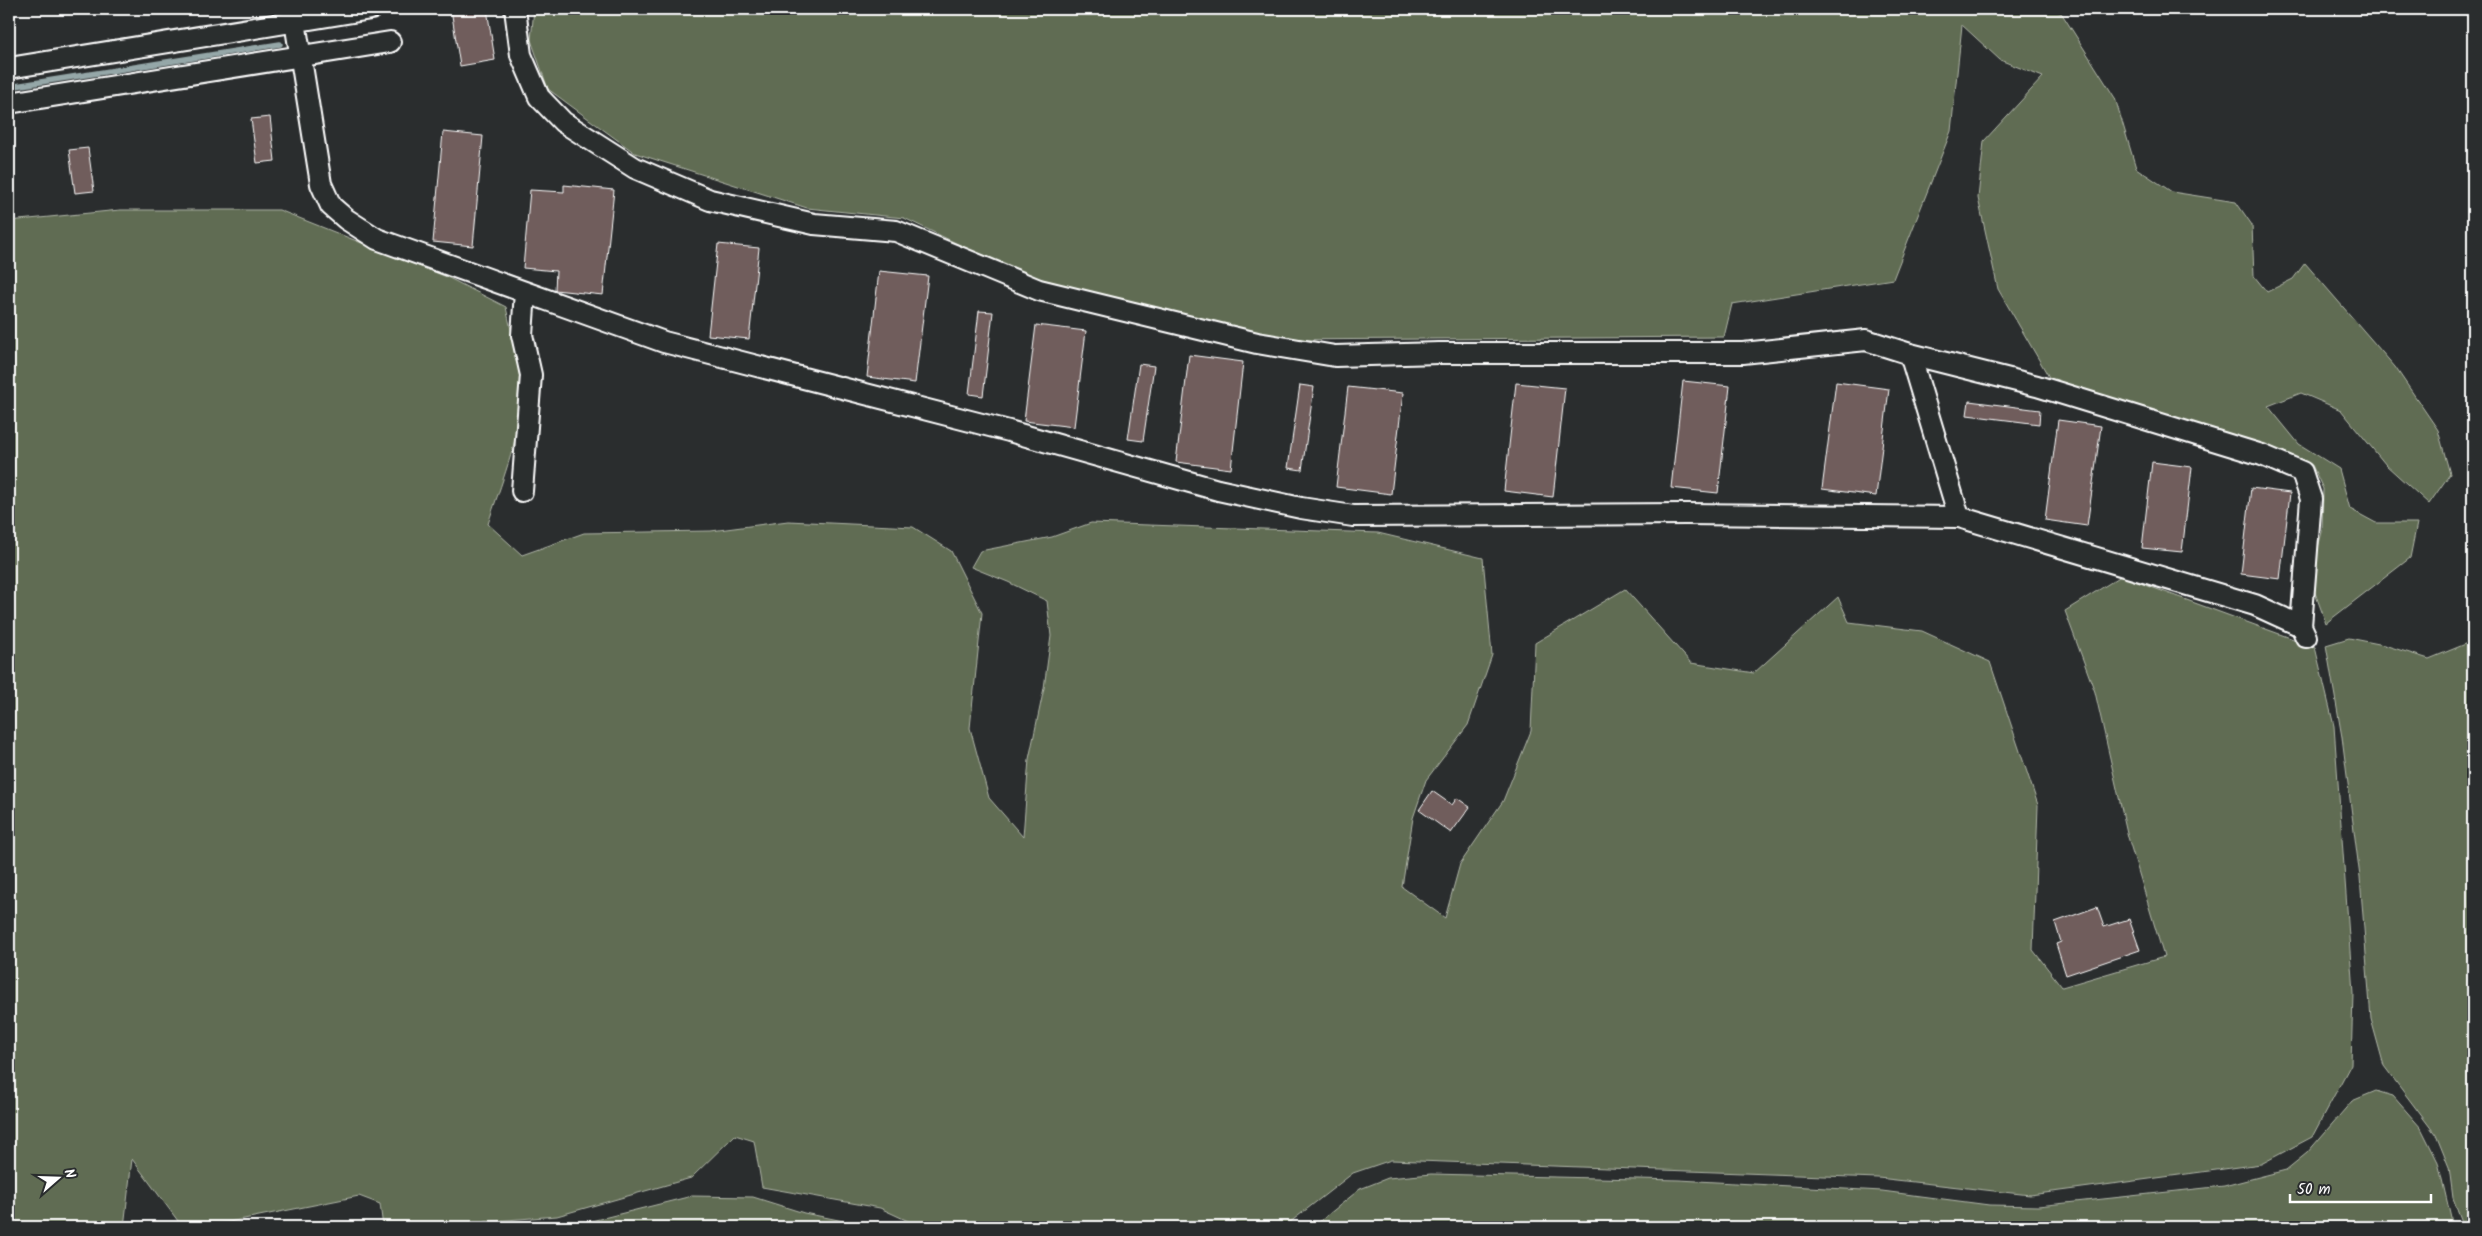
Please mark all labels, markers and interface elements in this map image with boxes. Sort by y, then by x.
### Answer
north arrow [32,1154,82,1204]
text: N [57,1166,81,1182]
scale bar [2290,1171,2431,1203]
text: 50 m [2297,1178,2331,1202]

